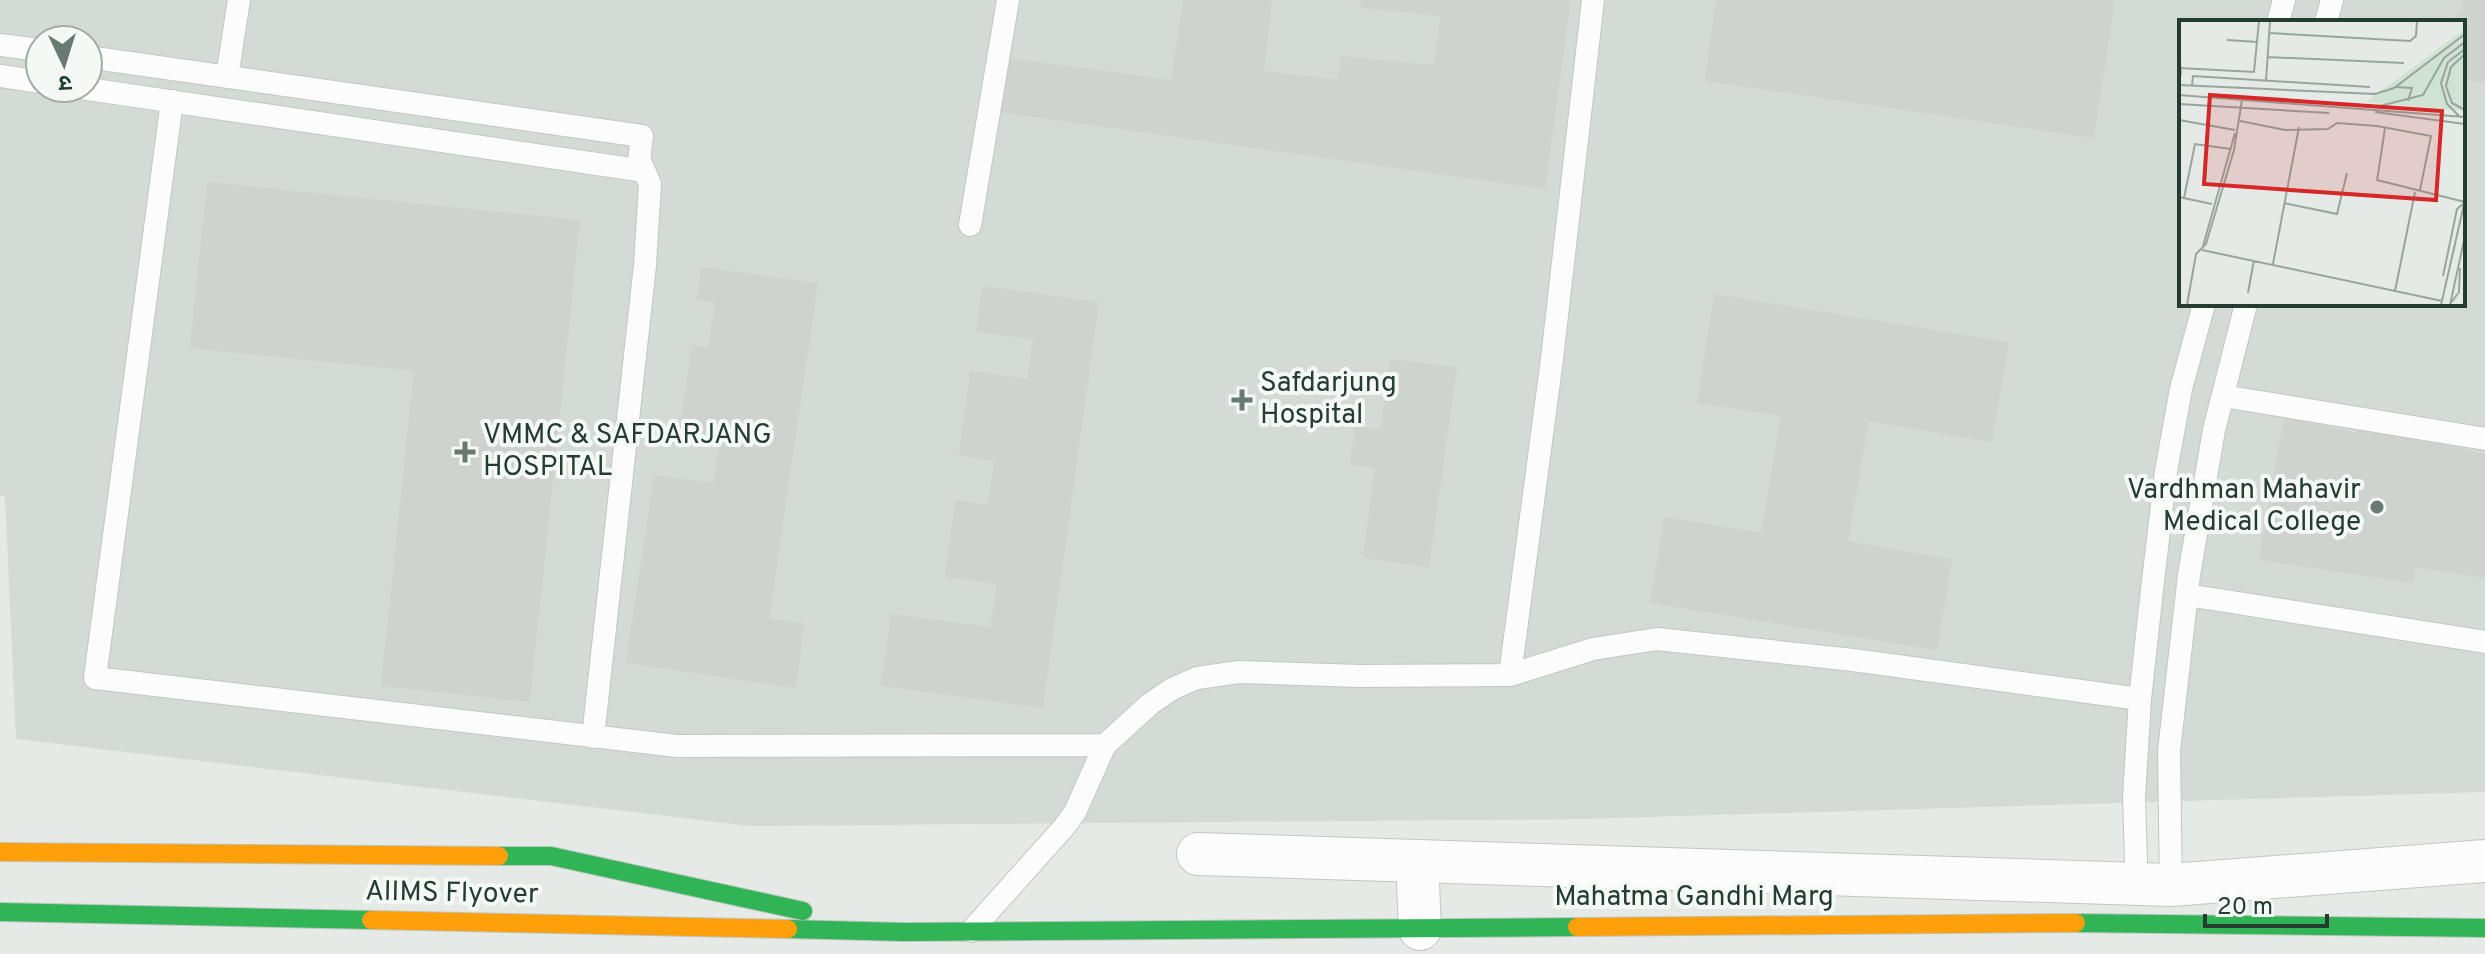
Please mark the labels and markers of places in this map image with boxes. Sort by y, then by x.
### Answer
place label: Safdarjung Hospital [1260,366,1397,434]
marker: Safdarjung Hospital [1231,389,1253,411]
place label: VMMC & SAFDARJANG HOSPITAL [483,418,772,486]
marker: VMMC & SAFDARJANG HOSPITAL [454,441,476,463]
place label: Vardhman Mahavir Medical College [2127,473,2361,541]
marker: Vardhman Mahavir Medical College [2368,498,2386,516]

